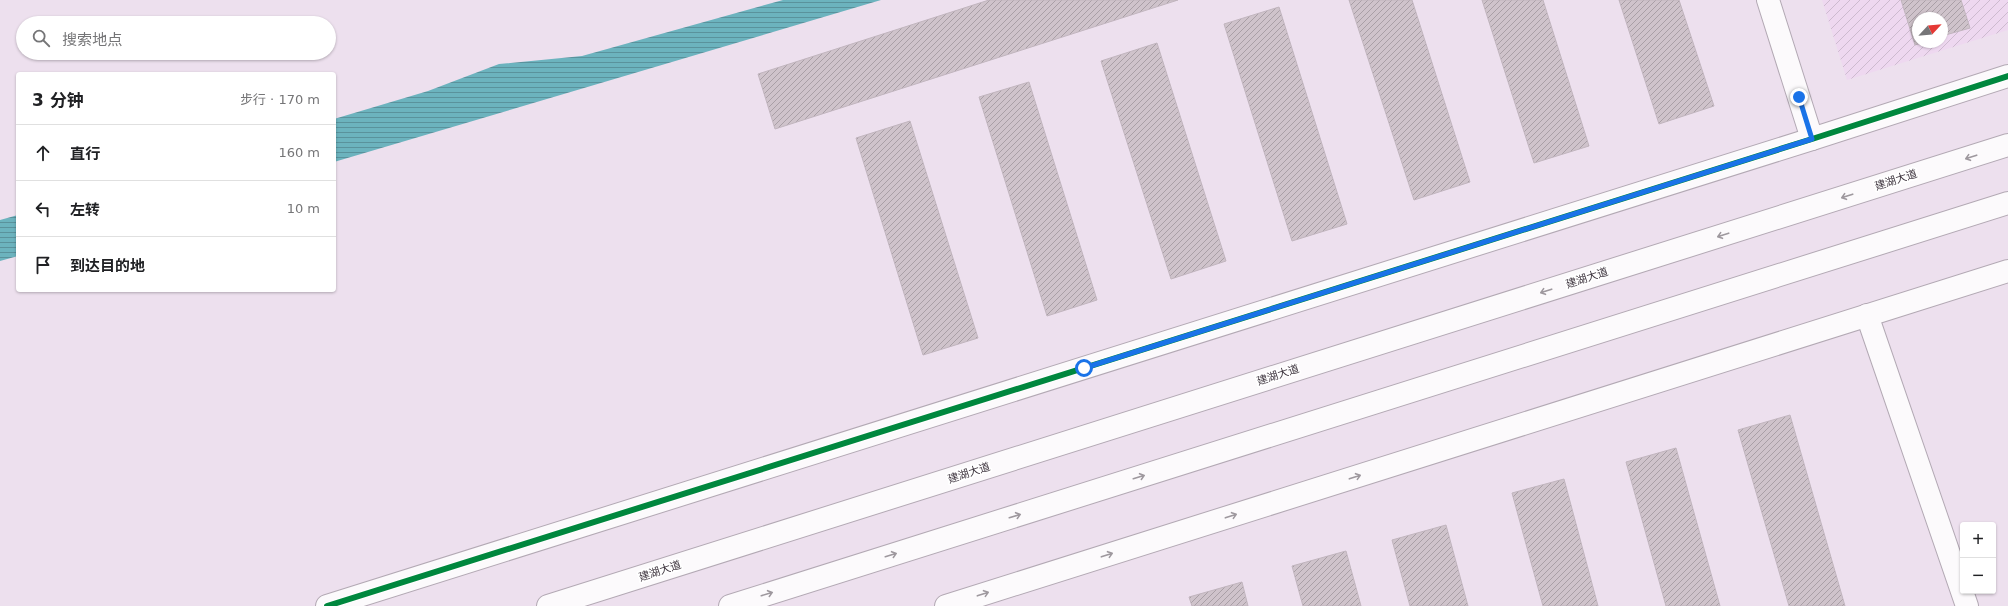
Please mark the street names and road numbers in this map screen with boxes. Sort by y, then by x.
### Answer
street label: 建湖大道 [1873,167,1919,193]
street label: 建湖大道 [1564,265,1610,291]
street label: 建湖大道 [1255,362,1301,388]
street label: 建湖大道 [946,460,992,486]
street label: 建湖大道 [637,558,683,584]

